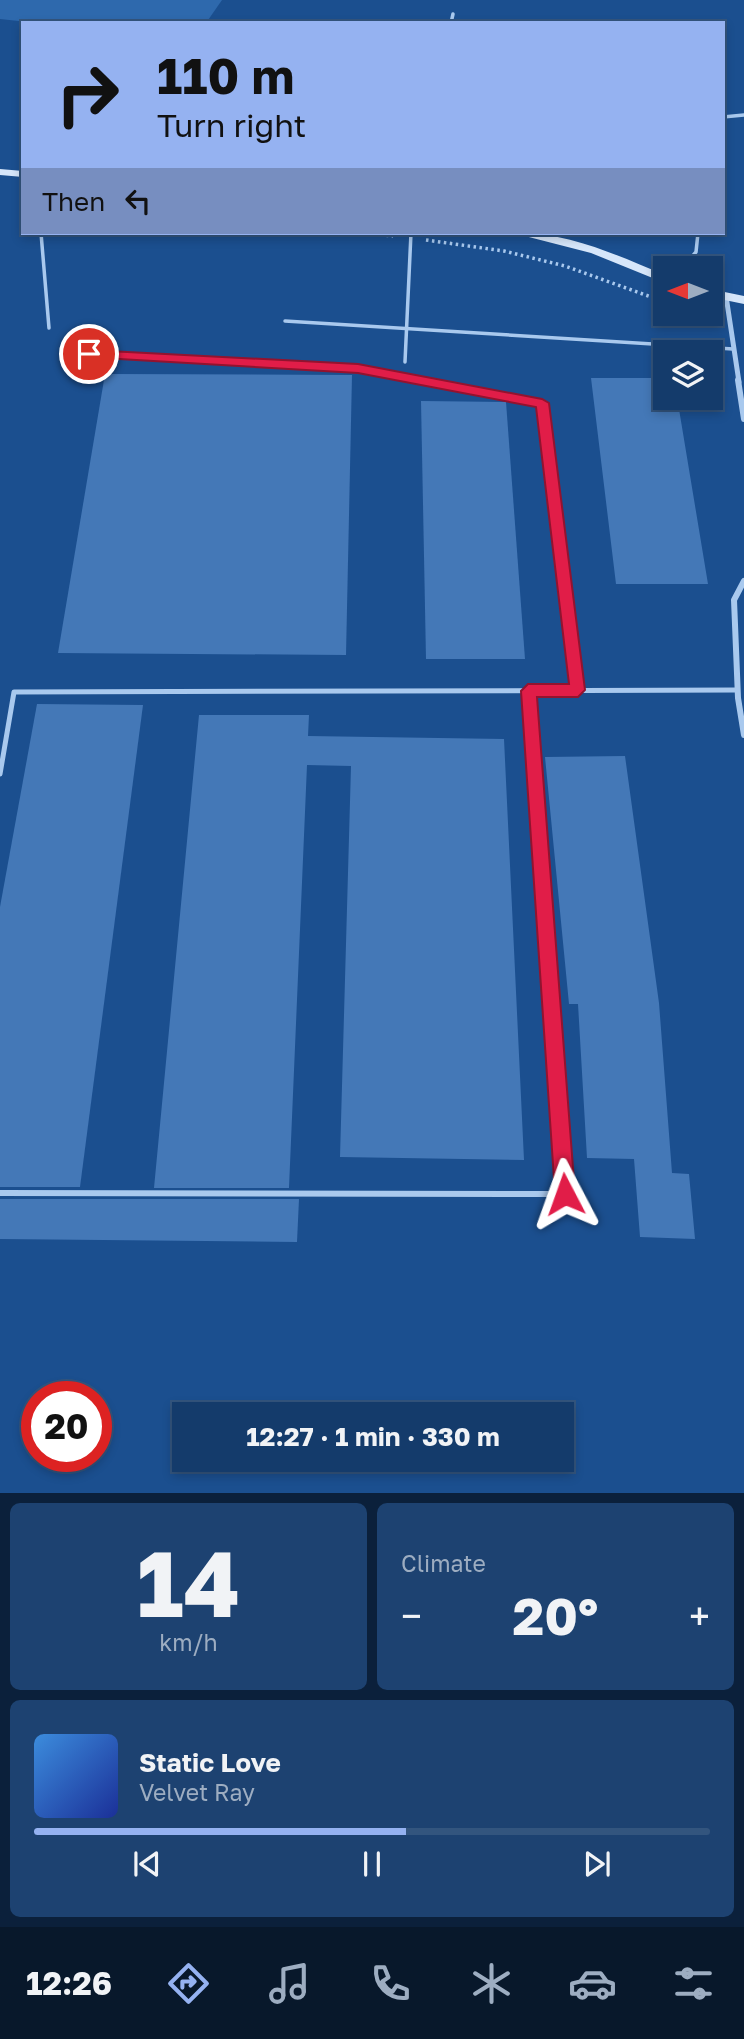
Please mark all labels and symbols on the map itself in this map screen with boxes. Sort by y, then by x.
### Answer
north arrow [653,256,723,326]
pin [59,324,119,384]
position arrow [528,1157,602,1231]
speed limit sign: 20 [21,1381,112,1472]

